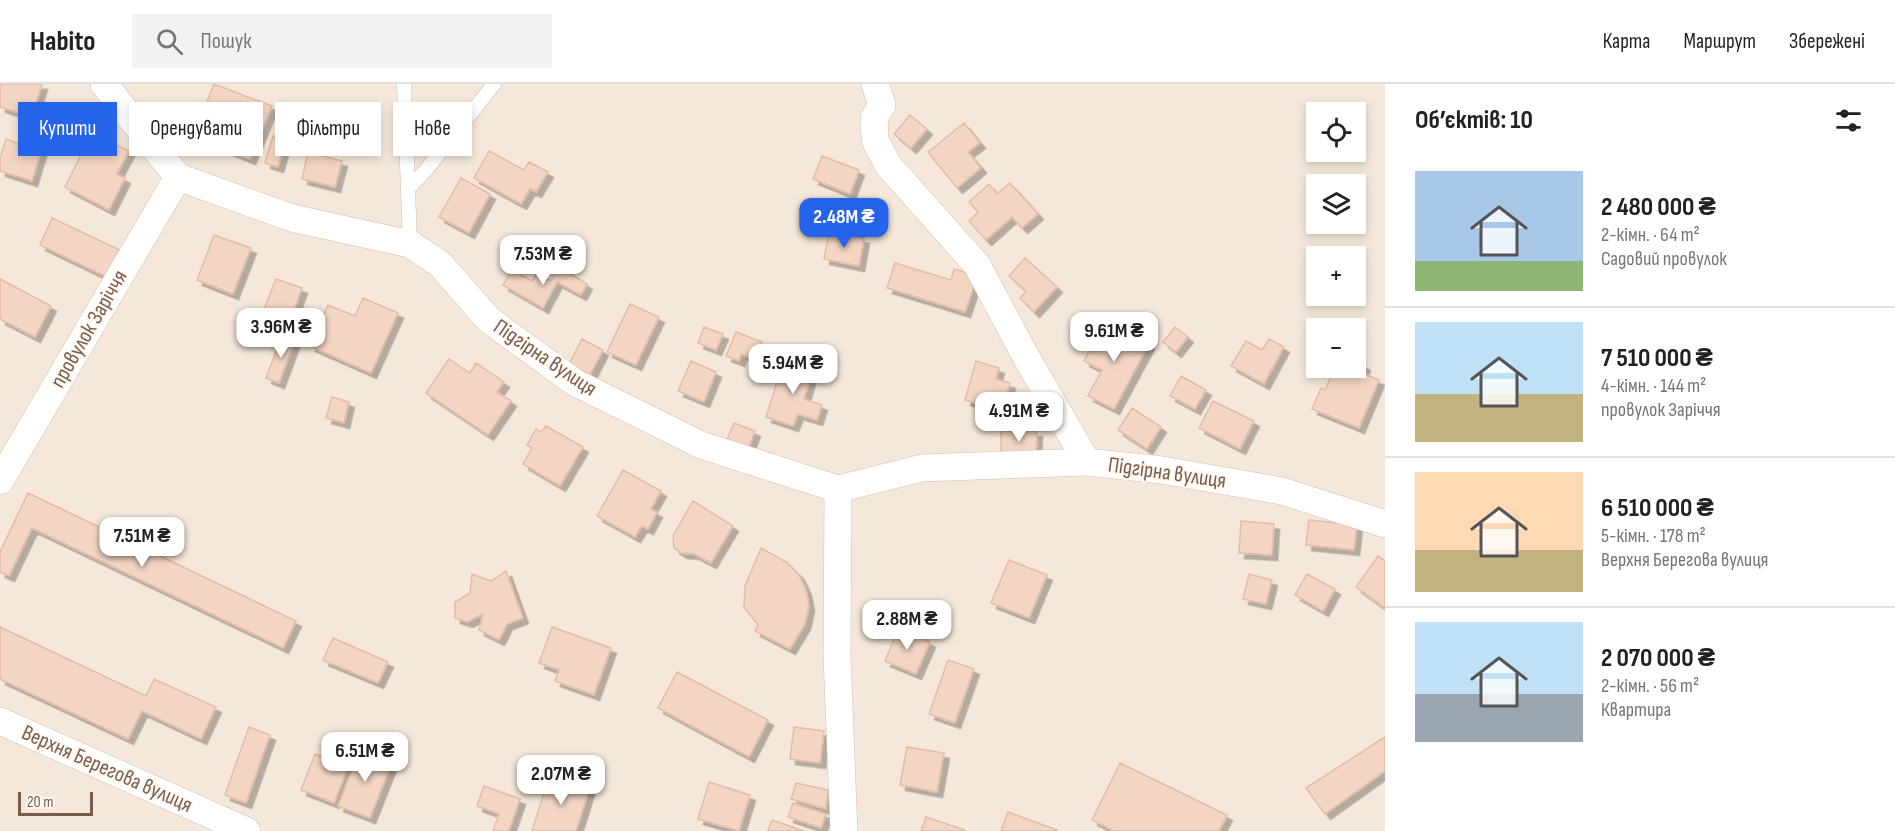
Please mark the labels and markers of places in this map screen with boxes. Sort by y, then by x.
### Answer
pin: 2.48M ₴ [789,198,899,249]
pin: 7.53M ₴ [488,235,598,286]
pin: 3.96M ₴ [226,308,336,359]
pin: 9.61M ₴ [1059,312,1169,363]
pin: 5.94M ₴ [738,344,848,395]
pin: 4.91M ₴ [964,392,1074,443]
pin: 7.51M ₴ [87,517,197,568]
pin: 2.88M ₴ [852,600,962,651]
pin: 6.51M ₴ [310,732,420,783]
pin: 2.07M ₴ [506,755,616,806]

